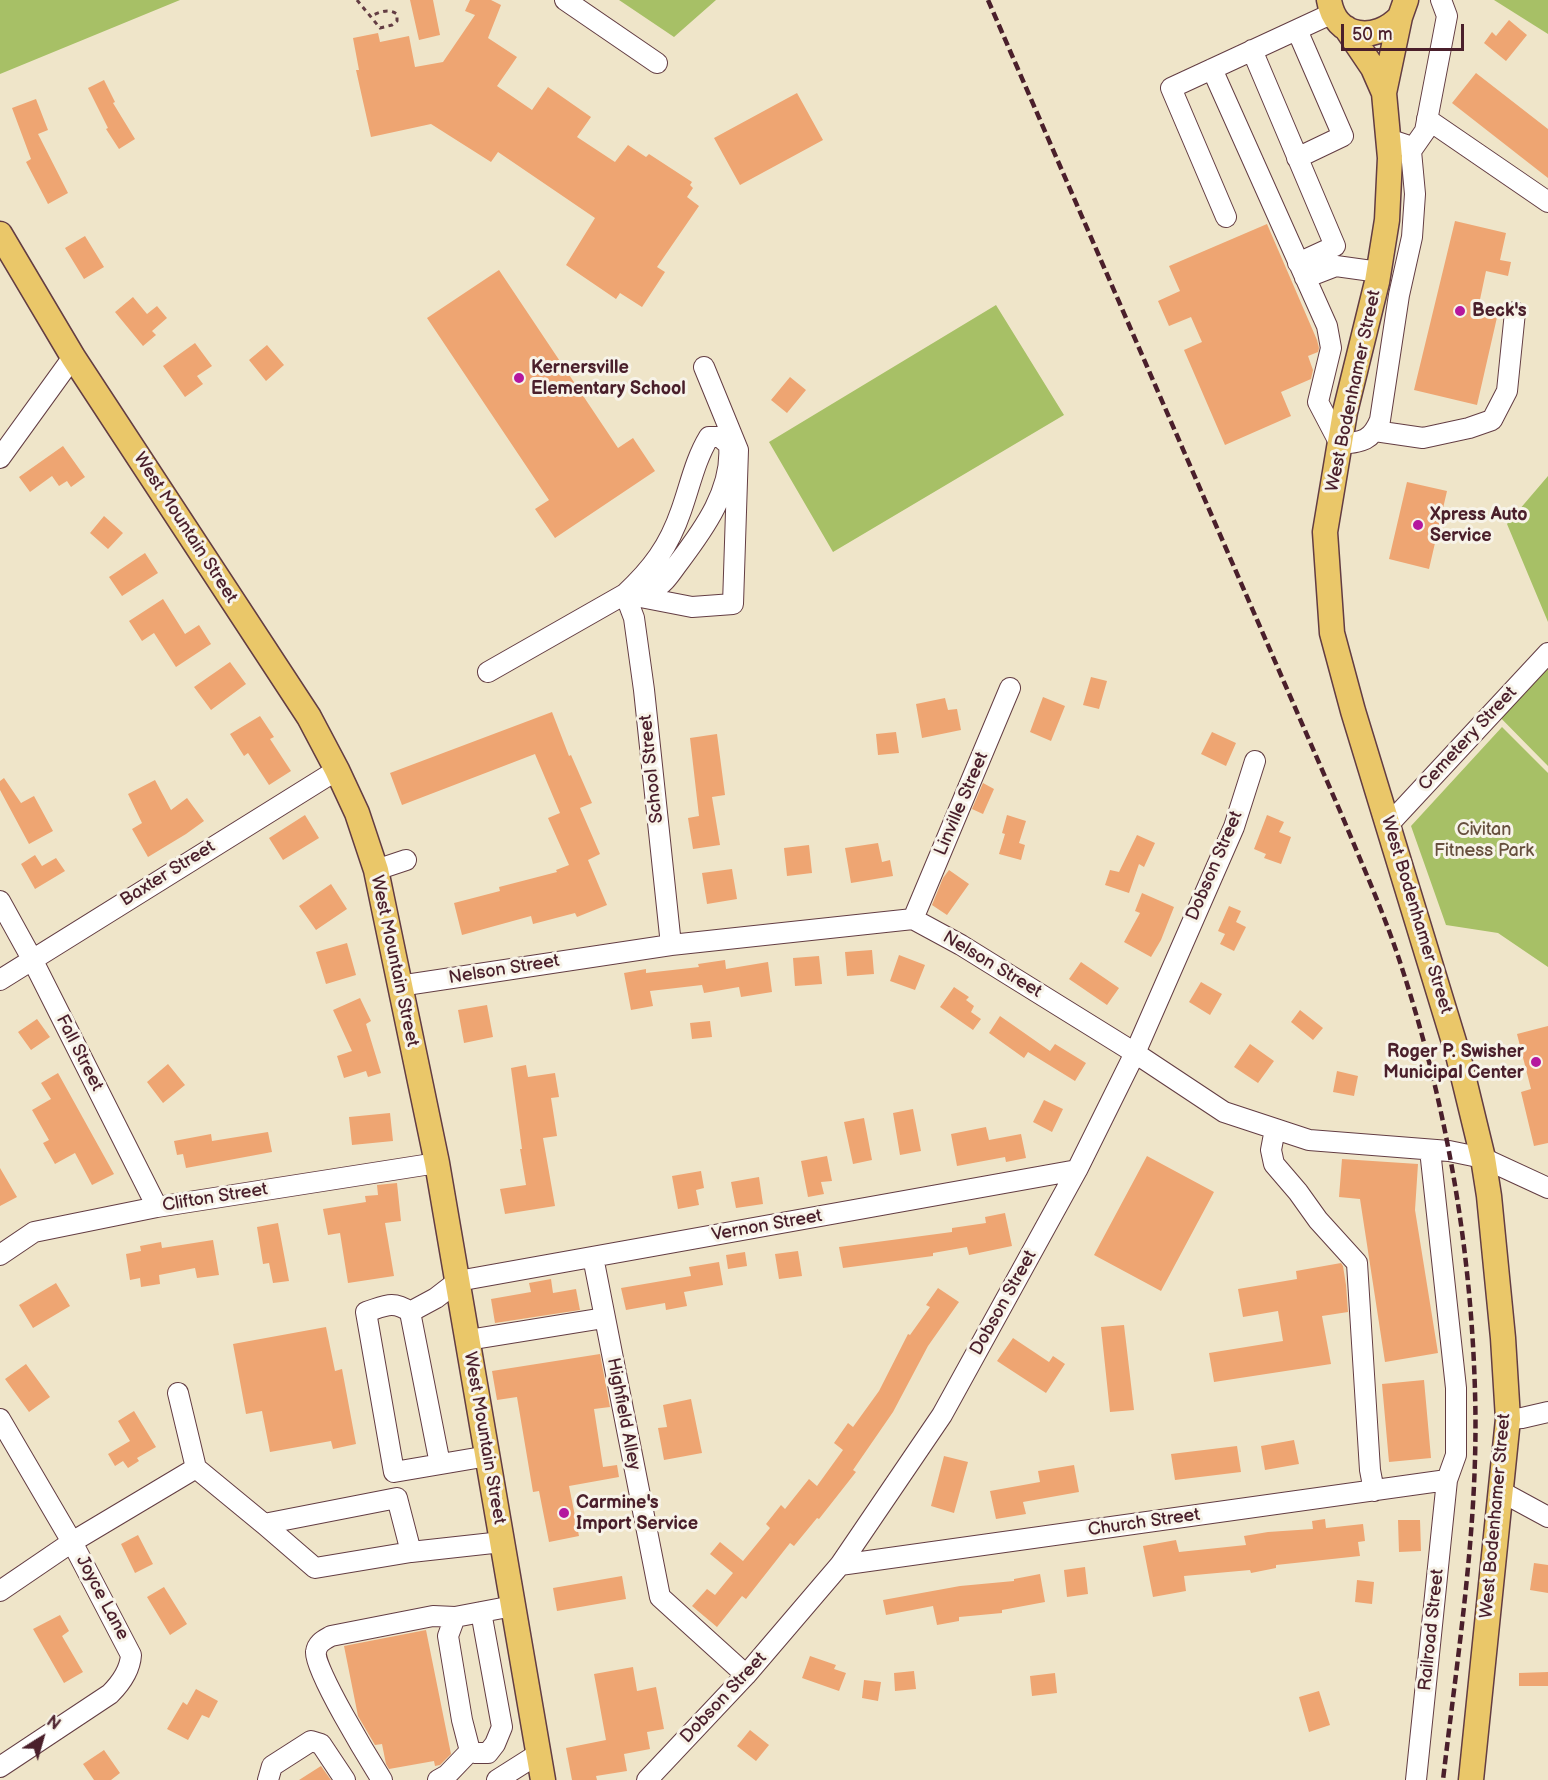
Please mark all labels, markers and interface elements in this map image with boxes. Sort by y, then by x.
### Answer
scale bar [1344,12,1467,50]
text: 50 m [1352,24,1393,45]
street label: West Bodenhamer Street [1322,288,1386,494]
place label: Beck's [1472,300,1527,322]
marker: Beck's [1453,304,1467,318]
place label: Kernersville Elementary School [531,357,686,400]
marker: Kernersville Elementary School [512,371,526,385]
street label: West Mountain Street [128,449,242,607]
place label: Xpress Auto Service [1430,504,1528,546]
marker: Xpress Auto Service [1411,518,1425,532]
street label: Cemetery Street [1414,682,1522,796]
street label: School Street [636,714,668,824]
street label: Linville Street [930,749,994,859]
street label: Dobson Street [1182,808,1248,924]
street label: West Bodenhamer Street [1376,814,1456,1016]
park label: Civitan Fitness Park [1434,819,1534,862]
street label: Baxter Street [117,836,219,912]
street label: West Mountain Street [365,873,423,1049]
street label: Nelson Street [939,927,1045,1003]
street label: Nelson Street [447,951,561,989]
street label: Fall Street [51,1011,107,1095]
place label: Roger P. Swisher Municipal Center [1383,1041,1524,1084]
marker: Roger P. Swisher Municipal Center [1529,1055,1543,1069]
street label: Clifton Street [161,1179,269,1217]
street label: Vernon Street [710,1206,824,1246]
street label: Dobson Street [966,1247,1042,1359]
street label: West Mountain Street [458,1350,510,1526]
street label: Highfield Alley [602,1356,644,1472]
street label: West Bodenhamer Street [1476,1413,1516,1619]
place label: Carmine's Import Service [576,1492,698,1534]
street label: Church Street [1087,1504,1201,1542]
marker: Carmine's Import Service [557,1506,571,1520]
street label: Joyce Lane [71,1552,133,1644]
street label: Railroad Street [1415,1568,1449,1692]
street label: Dobson Street [676,1648,772,1748]
north arrow [12,1708,72,1768]
text: N [43,1712,64,1734]

